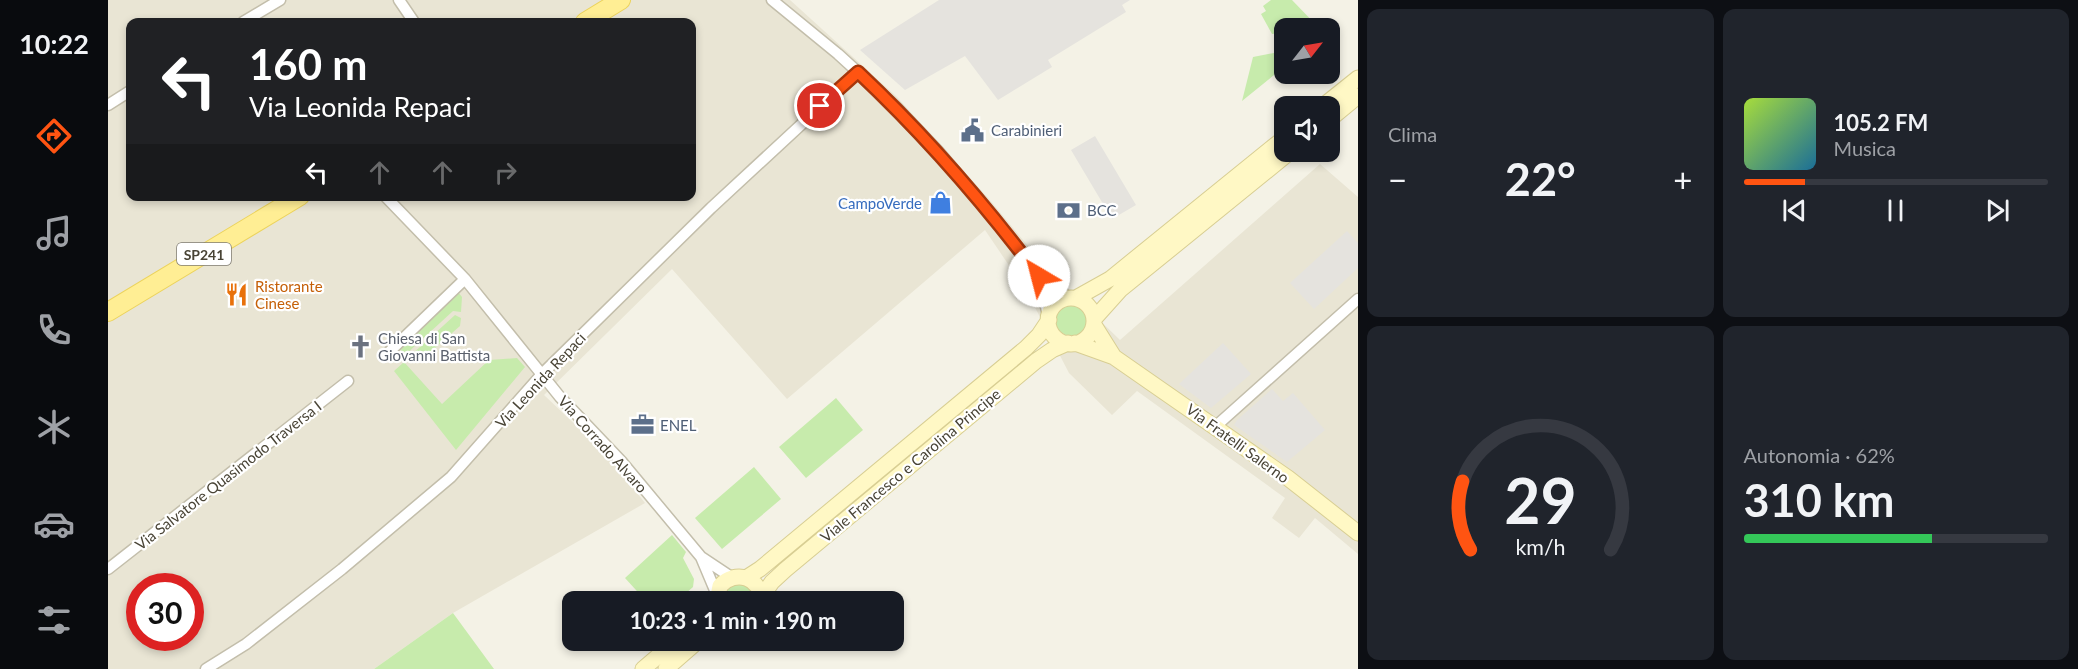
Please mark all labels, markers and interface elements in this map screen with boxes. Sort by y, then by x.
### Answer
north arrow [1274,18,1340,84]
map controls [1274,18,1340,162]
text: 10:22 [19,27,89,60]
text: 160 m [249,39,367,89]
icon: left [150,42,228,120]
pin [794,80,845,131]
icon: arrive [803,89,836,122]
text: Via Leonida Repaci [249,90,472,123]
button: sound [1274,96,1340,162]
text: 105.2 FM [1834,109,1928,136]
icon: directions [33,115,75,157]
public building icon: Carabinieri [960,117,986,143]
place label: Carabinieri [991,121,1062,139]
text: Clima [1388,122,1437,146]
text: Musica [1834,136,1896,160]
text: 22° [1505,152,1576,206]
icon: left [300,156,333,189]
icon: ahead [363,156,396,189]
icon: ahead [426,156,459,189]
icon: right [489,156,522,189]
text: − [1388,159,1407,199]
text: + [1673,159,1693,199]
shop icon: CampoVerde [927,190,953,216]
place label: CampoVerde [838,194,922,212]
icon: previous [1778,194,1811,227]
icon: pause [1879,194,1912,227]
icon: next [1981,194,2014,227]
bank icon: BCC [1056,197,1082,223]
place label: BCC [1087,201,1117,219]
icon: music [33,212,75,254]
road number: SP241 [177,243,231,265]
position arrow [1007,244,1071,308]
place label: Ristorante Cinese [255,277,323,312]
restaurant icon: Ristorante Cinese [224,282,250,308]
icon: phone [33,309,75,351]
place label: Chiesa di San Giovanni Battista [378,329,490,364]
street label: Via Leonida Repaci [491,329,589,431]
church icon: Chiesa di San Giovanni Battista [347,334,373,360]
street label: Viale Francesco e Carolina Principe [816,384,1004,546]
street label: Via Corrado Alvaro [555,392,651,496]
street label: Via Salvatore Quasimodo Traversa I [131,397,325,553]
street label: Via Fratelli Salerno [1183,400,1293,486]
icon: climate [33,406,75,448]
office icon: ENEL [629,412,655,438]
place label: ENEL [660,416,697,434]
text: Autonomia · 62% [1744,443,1895,467]
text: 29 [1504,462,1576,537]
text: 310 km [1744,473,1894,527]
icon: car [33,503,75,545]
text: km/h [1515,534,1565,560]
speed limit sign: 30 [126,573,204,651]
icon: filters [33,599,75,641]
text: 10:23 · 1 min · 190 m [630,607,836,634]

